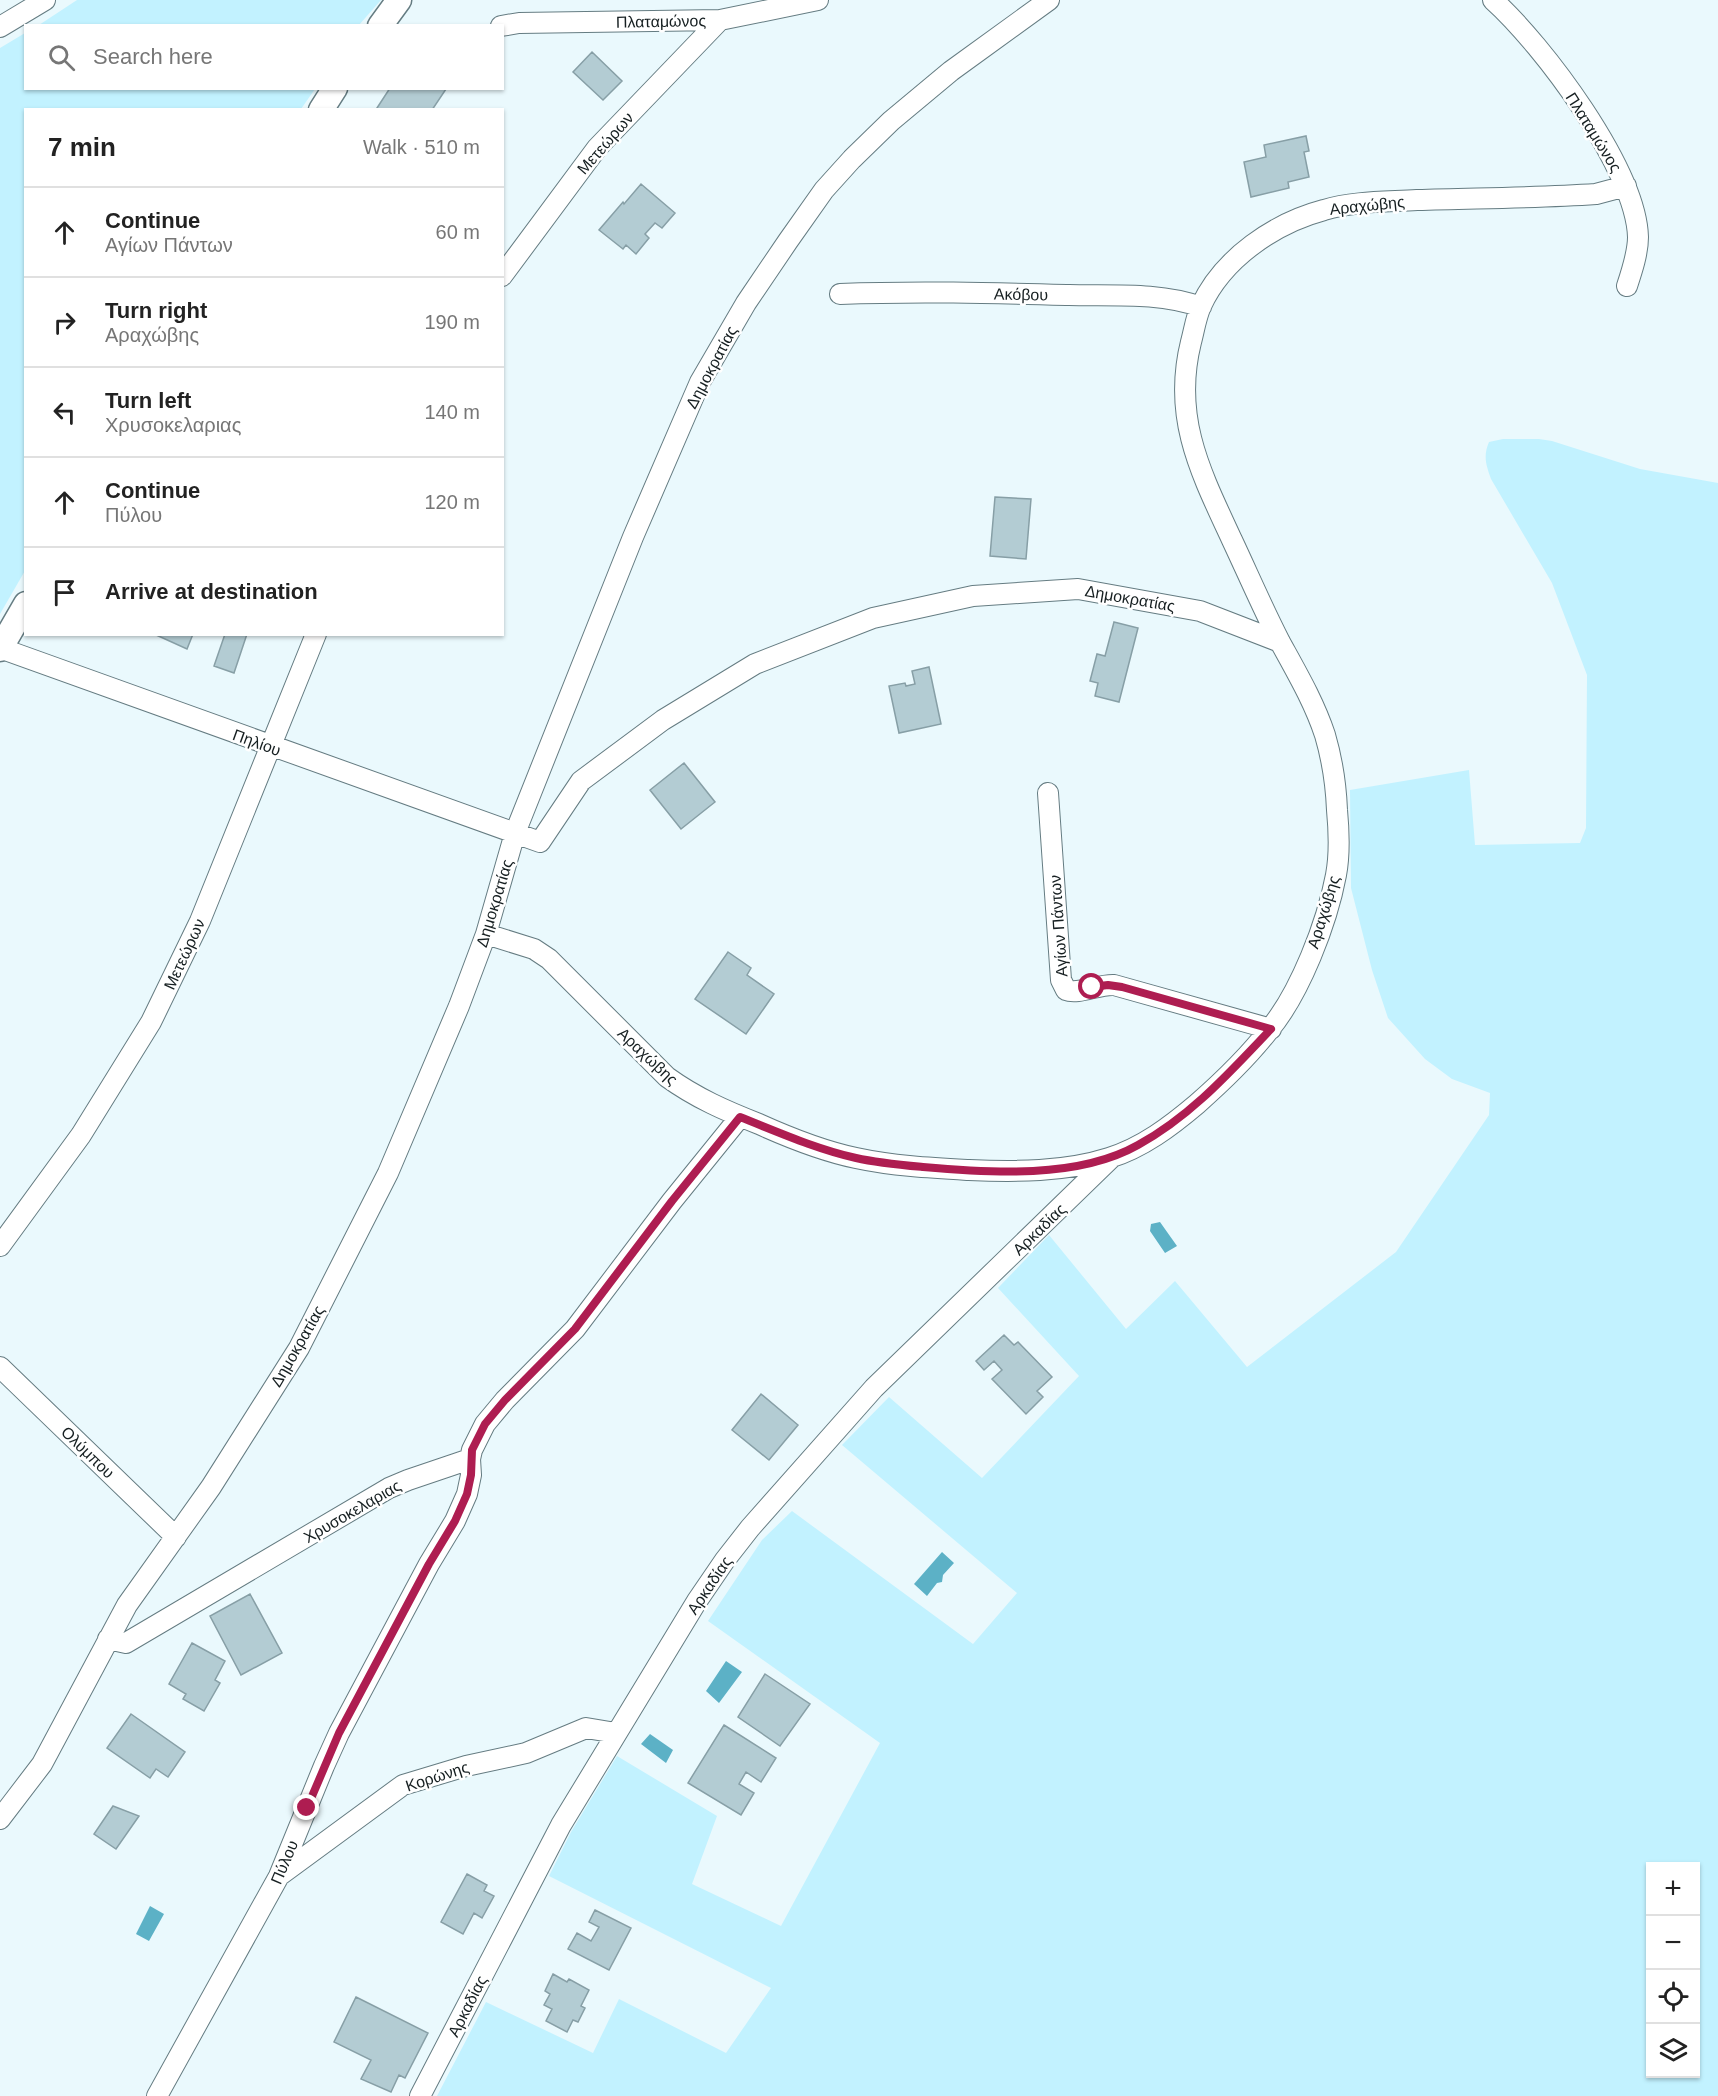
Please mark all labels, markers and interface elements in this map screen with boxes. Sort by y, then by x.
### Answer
street label: Πλαταμώνος [616,12,707,31]
search box [24,24,504,90]
icon: search [45,41,78,74]
text: Search here [93,44,213,69]
street label: Πλαταμώνος [1562,89,1625,175]
street label: Μετεώρων [574,109,637,178]
text: 7 min [48,132,116,162]
text: Walk · 510 m [363,136,480,158]
street label: Αραχώβης [1329,193,1406,218]
text: Continue [105,208,200,233]
icon: ahead [48,216,81,249]
text: 60 m [436,221,480,243]
text: Αγίων Πάντων [105,234,233,256]
street label: Ακόβου [994,286,1048,303]
text: Turn right [105,298,207,323]
icon: right [48,306,81,339]
text: 190 m [424,311,480,333]
street label: Δημοκρατίας [683,323,740,411]
text: Αραχώβης [105,324,199,346]
text: Turn left [105,388,191,413]
icon: left [48,396,81,429]
text: 140 m [424,401,480,423]
text: Χρυσοκελαριας [105,414,241,436]
text: Continue [105,478,200,503]
icon: ahead [48,486,81,519]
text: 120 m [424,491,480,513]
text: Πύλου [105,504,162,526]
icon: arrive [48,576,81,609]
text: Arrive at destination [105,579,318,604]
street label: Δημοκρατίας [1084,582,1176,615]
street label: Πηλίου [231,726,283,759]
street label: Δημοκρατίας [473,857,516,949]
street label: Αραχώβης [1304,873,1343,951]
street label: Αγίων Πάντων [1046,874,1071,978]
street label: Μετεώρων [161,916,208,992]
route start [1078,973,1104,999]
street label: Αραχώβης [614,1024,681,1088]
street label: Αρκαδίας [1010,1200,1069,1258]
street label: Δημοκρατίας [267,1302,328,1390]
street label: Ολύμπου [58,1423,117,1482]
street label: Χρυσοκελαριας [301,1477,404,1546]
street label: Αρκαδίας [684,1553,735,1617]
street label: Κορώνης [403,1758,471,1795]
route end [293,1794,319,1820]
street label: Πύλου [268,1838,301,1887]
map controls [1646,1862,1700,2078]
button: + [1646,1862,1700,1916]
button: − [1646,1916,1700,1970]
button: locate [1646,1970,1700,2024]
street label: Αρκαδίας [445,1973,490,2040]
button: layers [1646,2024,1700,2078]

